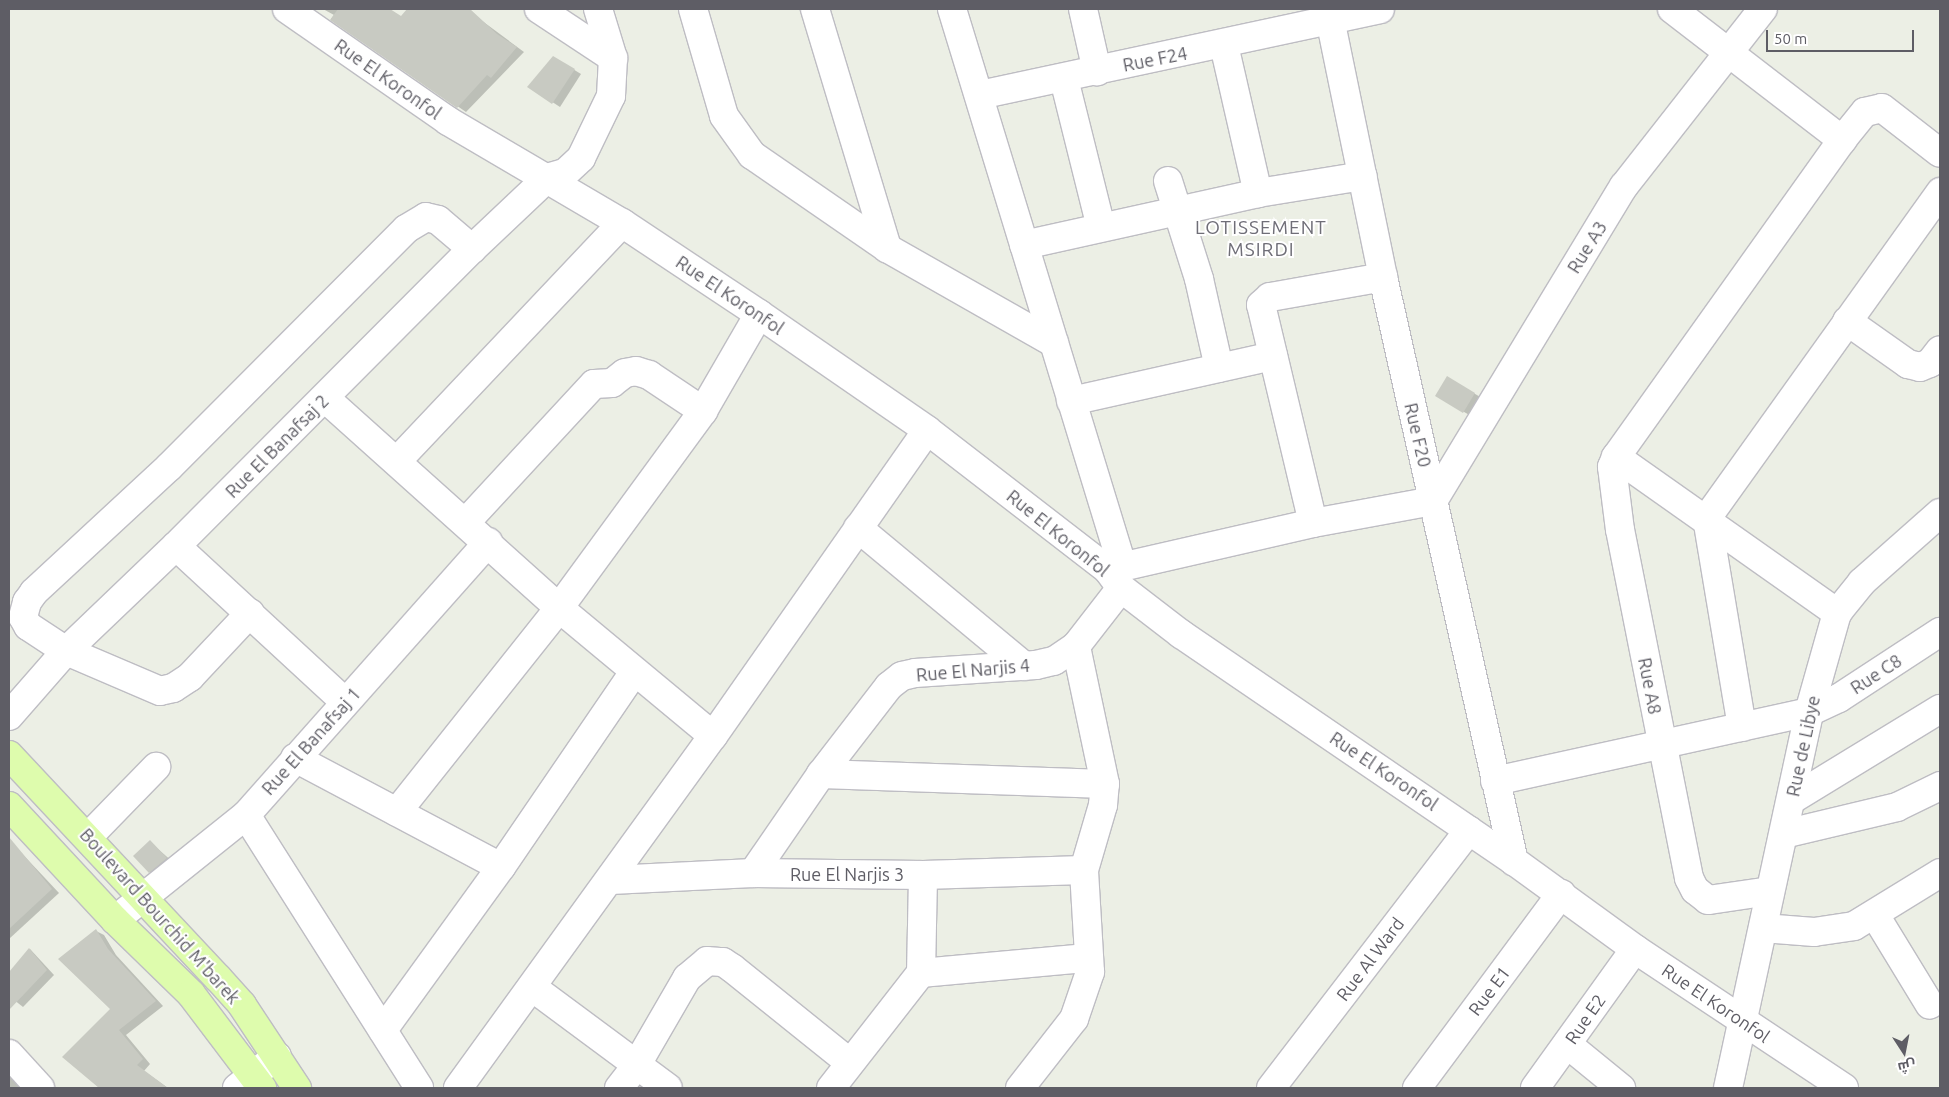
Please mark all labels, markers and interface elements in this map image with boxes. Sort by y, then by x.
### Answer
scale bar [1769,20,1916,52]
text: 50 m [1774,30,1807,47]
street label: Rue El Koronfol [330,34,446,124]
street label: Rue F24 [1121,42,1189,76]
district label: LOTISSEMENT MSIRDI [1194,217,1328,261]
street label: Rue A3 [1563,217,1611,277]
street label: Rue El Koronfol [672,251,788,339]
street label: Rue El Banafsaj 2 [221,390,333,502]
street label: Rue F20 [1400,401,1436,469]
street label: Rue El Koronfol [1002,485,1114,581]
street label: Rue C8 [1846,649,1906,699]
street label: Rue El Narjis 4 [915,654,1031,686]
street label: Rue A8 [1634,656,1666,716]
street label: Rue El Banafsaj 1 [257,683,365,799]
street label: Rue de Libye [1782,694,1824,798]
street label: Rue El Koronfol [1326,727,1442,815]
street label: Boulevard Bourchid M'barek [75,824,245,1008]
street label: Rue El Narjis 3 [790,863,904,885]
street label: Rue Al Ward [1332,913,1408,1005]
street label: Rue El Koronfol [1658,959,1774,1047]
street label: Rue E1 [1464,962,1514,1020]
street label: Rue E2 [1560,990,1610,1048]
north arrow [1879,1027,1929,1077]
text: ش [1897,1057,1917,1076]

